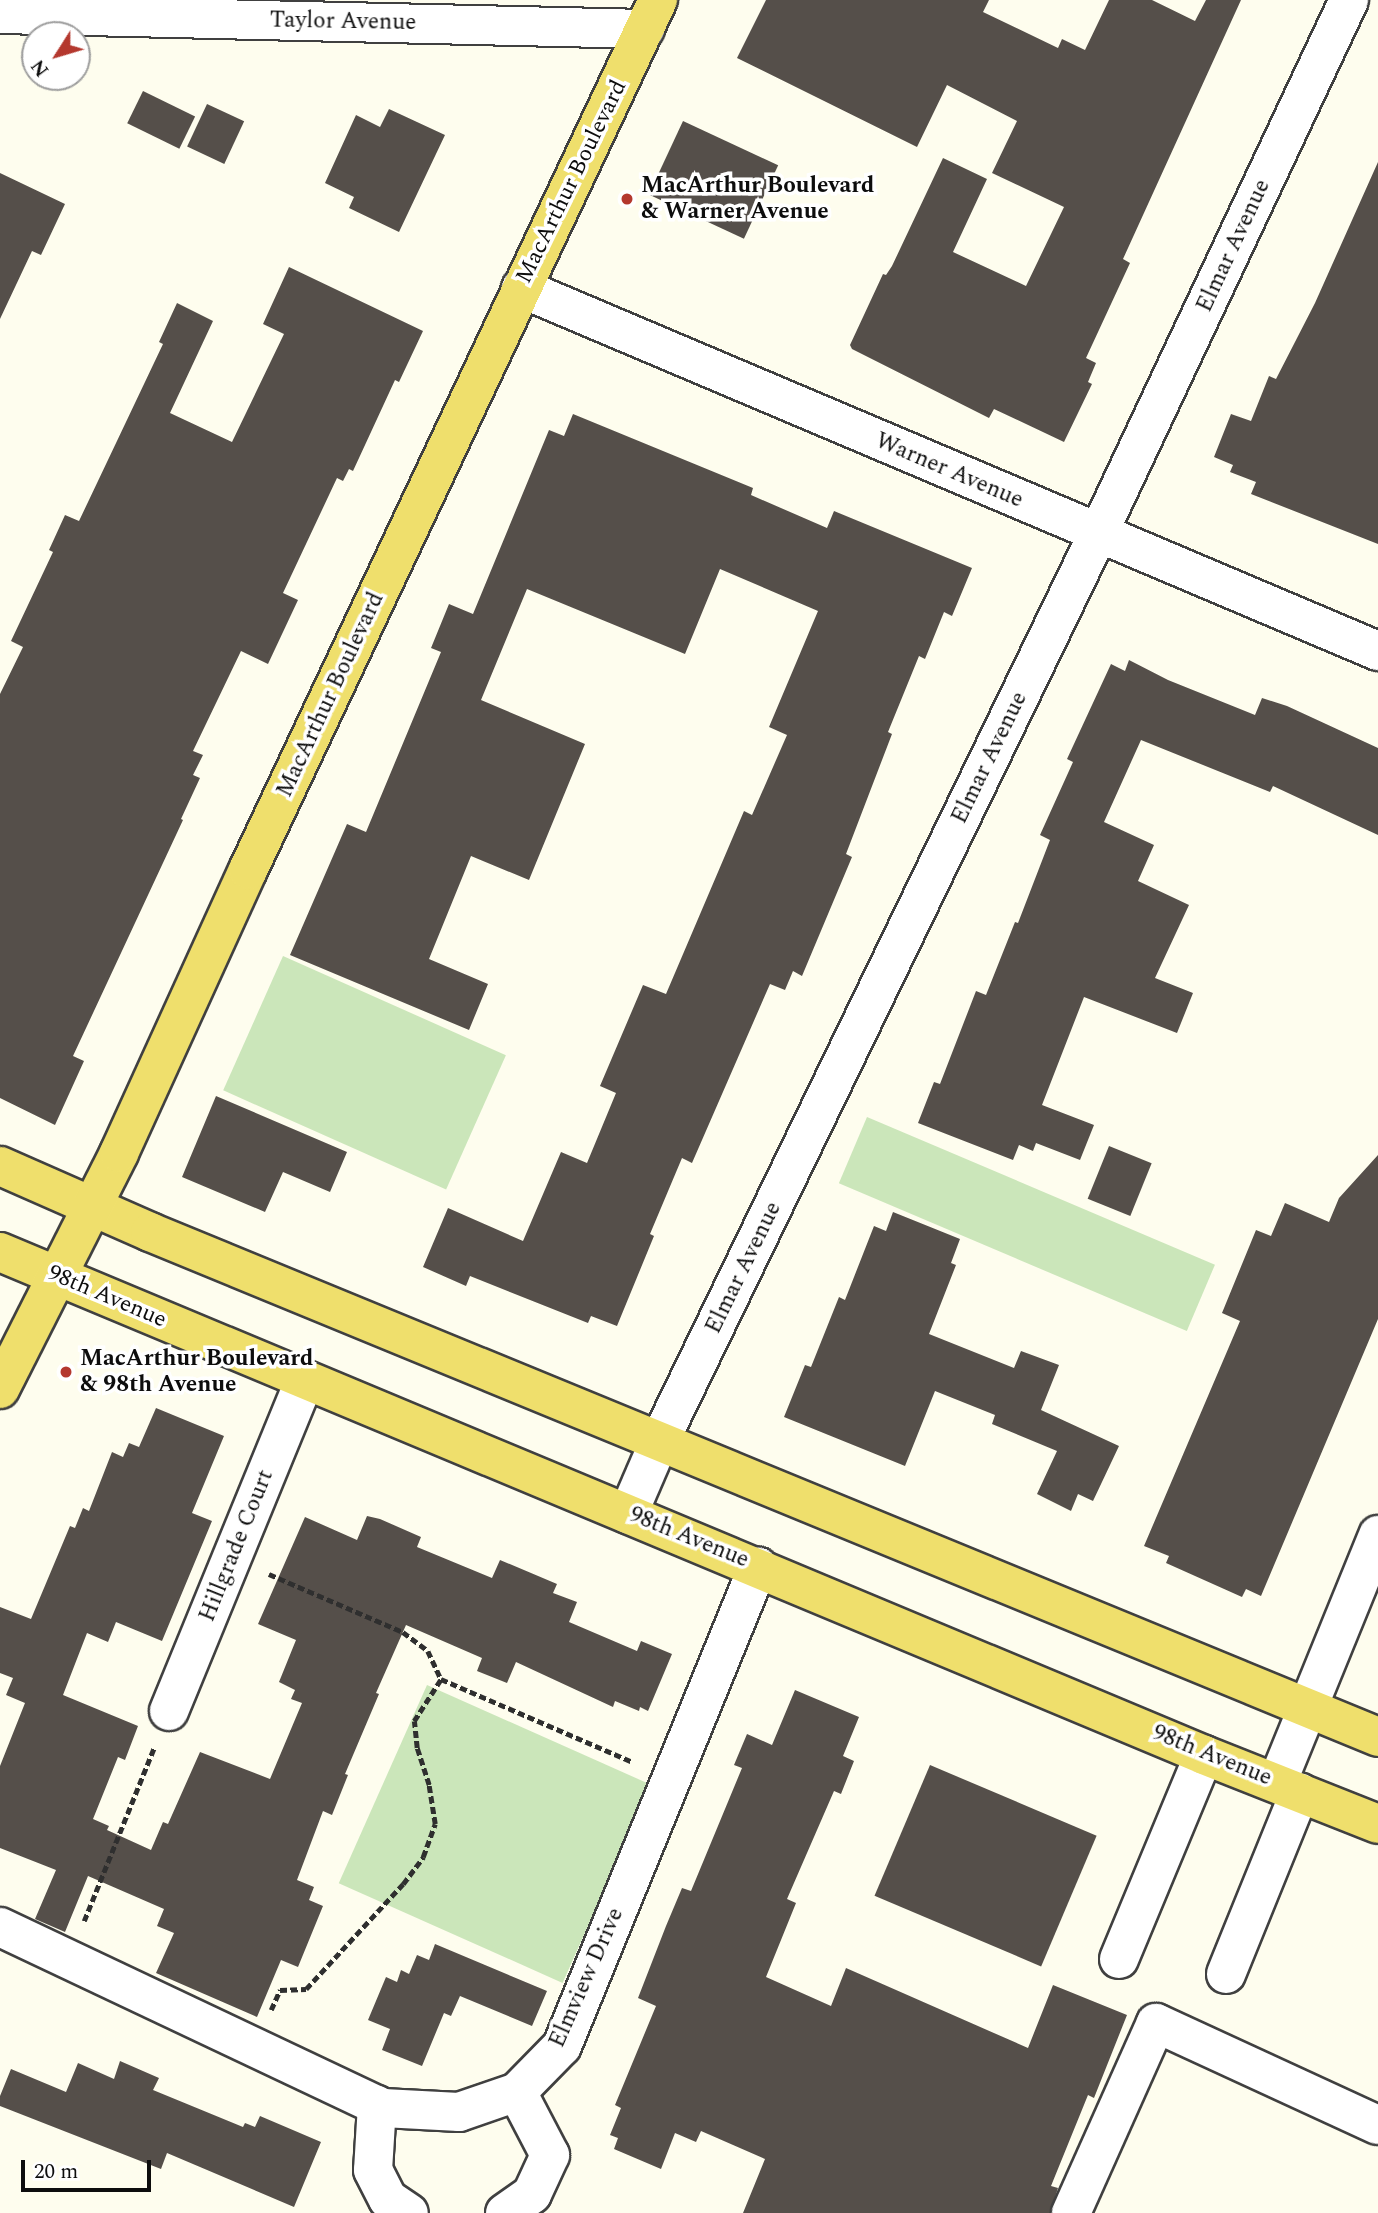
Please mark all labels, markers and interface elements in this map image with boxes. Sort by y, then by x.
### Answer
street label: Taylor Avenue [269,7,417,37]
north arrow [21,21,91,91]
text: N [24,53,57,83]
street label: MacArthur Boulevard [511,76,633,288]
place label: MacArthur Boulevard & Warner Avenue [641,172,874,226]
street label: Elmar Avenue [1191,175,1277,317]
marker: MacArthur Boulevard & Warner Avenue [619,191,635,207]
street label: Warner Avenue [871,427,1027,515]
street label: MacArthur Boulevard [271,588,391,802]
street label: Elmar Avenue [946,687,1034,829]
street label: Elmar Avenue [700,1197,788,1339]
street label: 98th Avenue [44,1260,170,1334]
place label: MacArthur Boulevard & 98th Avenue [80,1345,313,1399]
marker: MacArthur Boulevard & 98th Avenue [58,1364,74,1380]
street label: Hillgrade Court [194,1466,280,1626]
street label: 98th Avenue [625,1502,753,1574]
street label: 98th Avenue [1148,1720,1276,1792]
street label: Elmview Drive [544,1904,630,2052]
scale bar [24,2146,154,2190]
text: 20 m [34,2156,78,2188]

